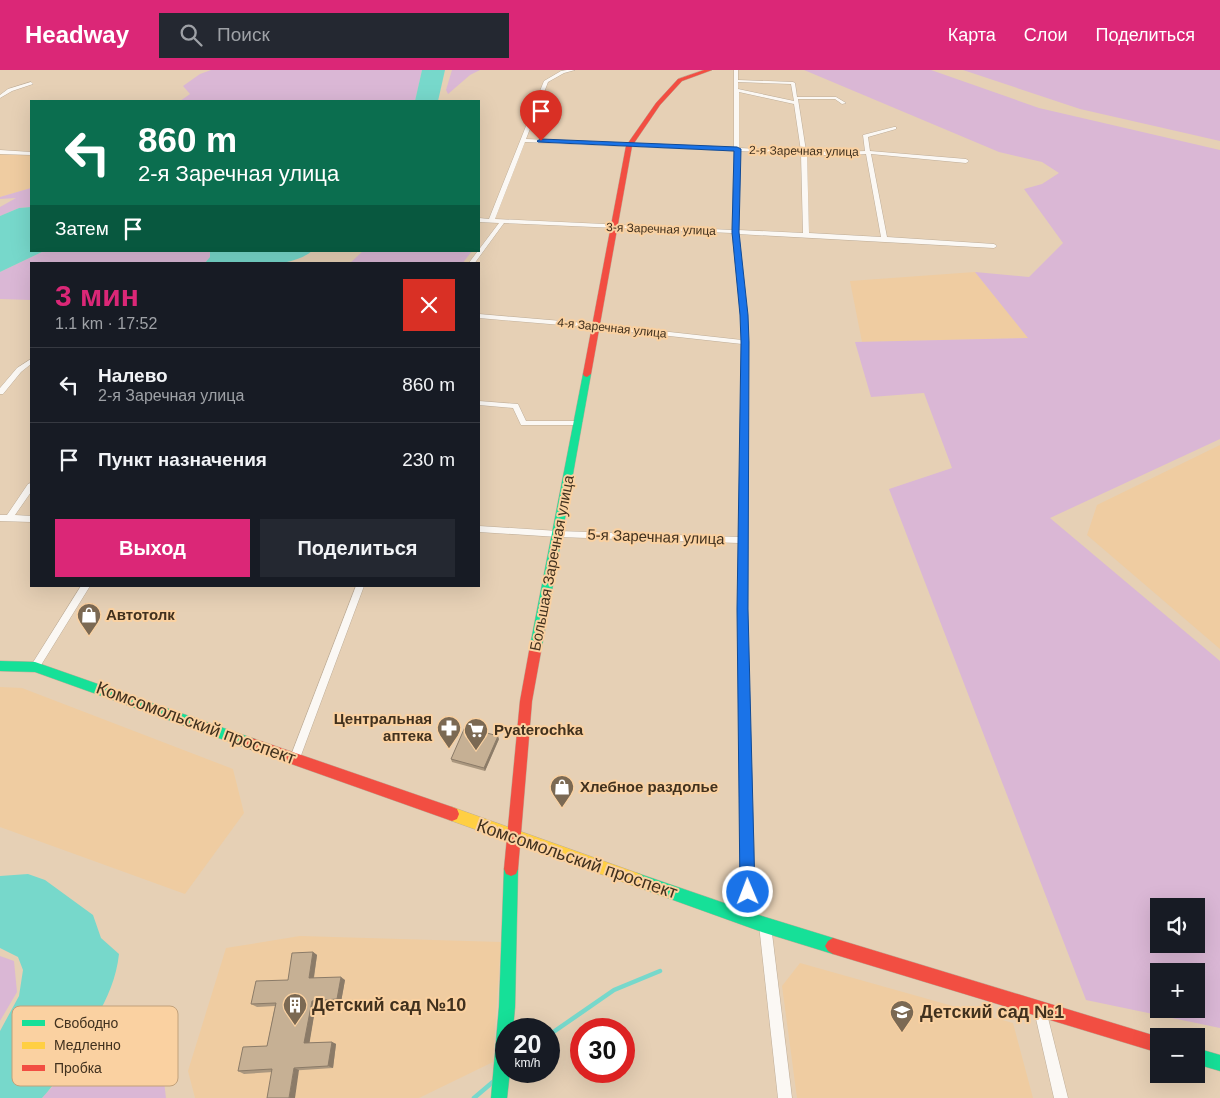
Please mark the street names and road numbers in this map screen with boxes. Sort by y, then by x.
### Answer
street label: 2-я Заречная улица [749,143,859,159]
street label: 3-я Заречная улица [606,220,716,238]
street label: 4-я Заречная улица [557,315,668,341]
street label: Большая Заречная улица [526,473,577,652]
street label: 5-я Заречная улица [587,526,726,547]
street label: Комсомольский проспект [94,678,298,768]
street label: Комсомольский проспект [474,815,680,903]

